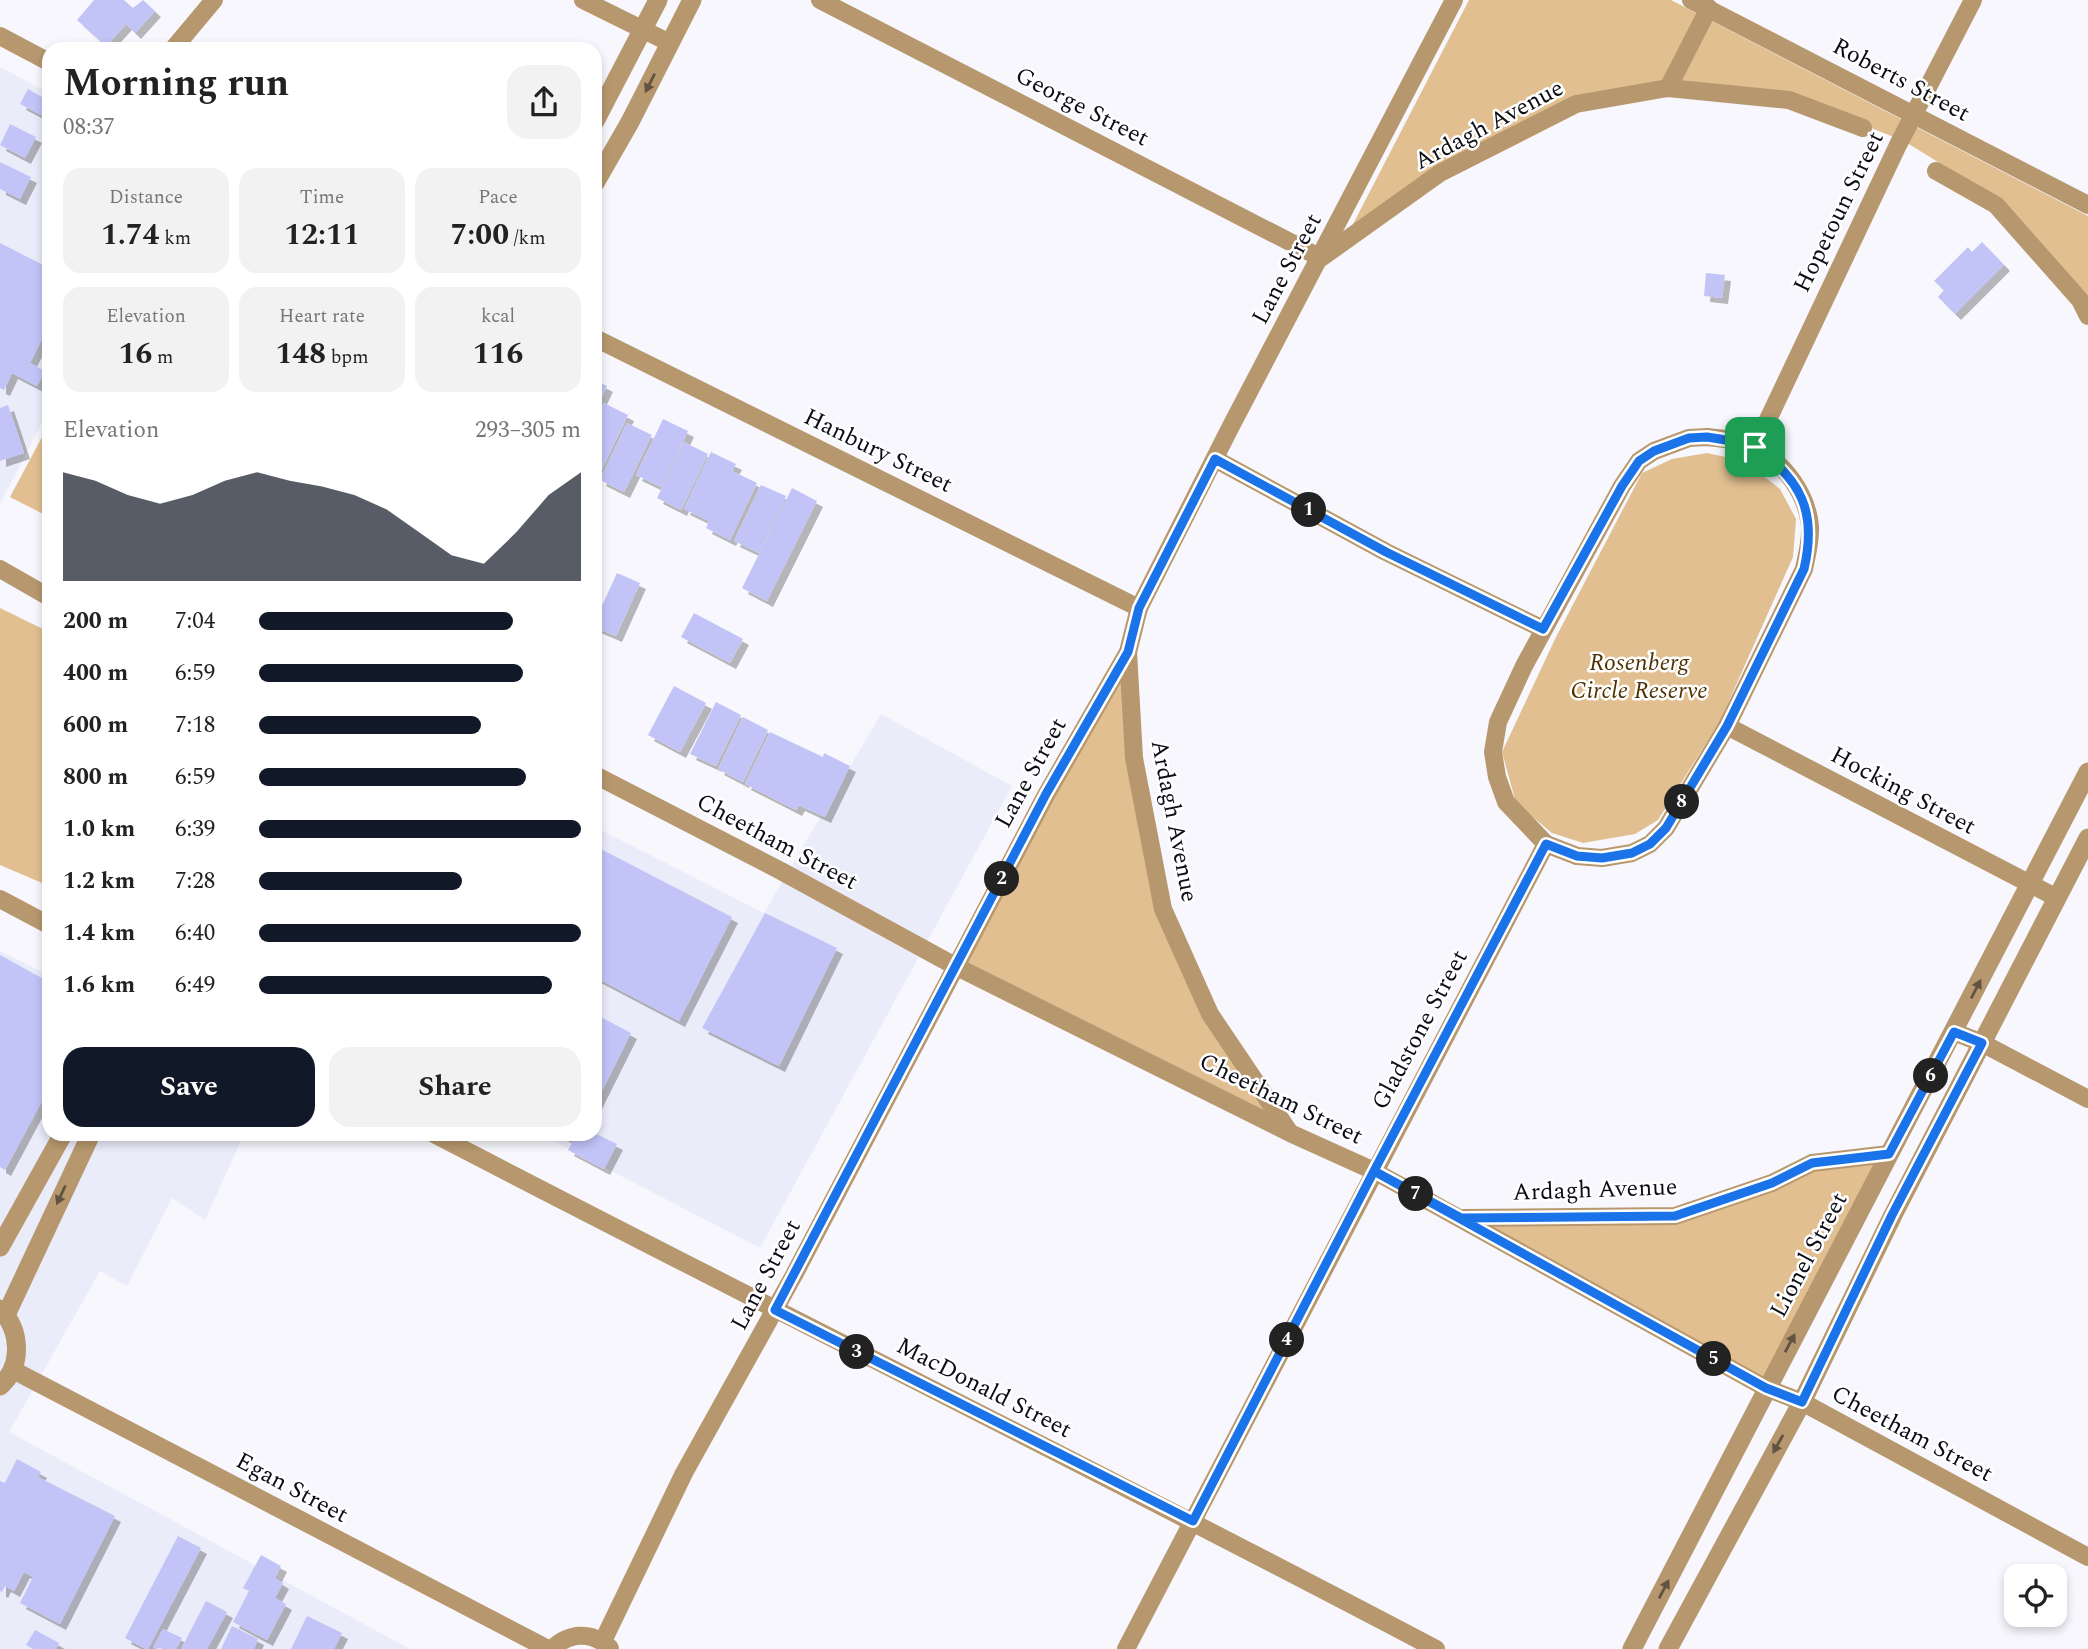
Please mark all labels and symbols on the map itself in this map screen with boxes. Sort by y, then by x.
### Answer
street label: Roberts Street [1826,29,1976,131]
street label: George Street [1009,58,1155,156]
street label: Ardagh Avenue [1408,70,1570,180]
one-way arrow [645,73,657,93]
street label: Hopetoun Street [1784,125,1894,299]
street label: Lane Street [1243,207,1331,331]
street label: Hanbury Street [797,399,959,503]
pin [1725,417,1785,477]
pin: 1 [1292,492,1326,528]
park label: Rosenberg Circle Reserve [1570,645,1708,709]
street label: Lane Street [986,711,1076,835]
street label: Ardagh Avenue [1141,737,1207,905]
street label: Hocking Street [1824,737,1982,845]
street label: Cheetham Street [690,784,864,900]
pin: 8 [1664,784,1700,820]
pin: 2 [984,862,1020,896]
street label: Gladstone Street [1363,943,1477,1117]
one-way arrow [1970,979,1981,999]
street label: Cheetham Street [1193,1044,1369,1154]
pin: 6 [1913,1058,1948,1094]
street label: Ardagh Avenue [1512,1169,1678,1211]
pin: 7 [1398,1176,1434,1212]
one-way arrow [55,1185,67,1205]
street label: Lionel Street [1761,1186,1857,1324]
street label: Lane Street [722,1213,810,1337]
pin: 4 [1270,1322,1304,1358]
street label: MacDonald Street [890,1328,1078,1448]
one-way arrow [1785,1333,1796,1353]
pin: 3 [840,1334,874,1370]
pin: 5 [1696,1342,1732,1376]
street label: Cheetham Street [1825,1376,1999,1492]
one-way arrow [1772,1435,1784,1454]
street label: Egan Street [229,1443,355,1533]
one-way arrow [1658,1579,1670,1598]

